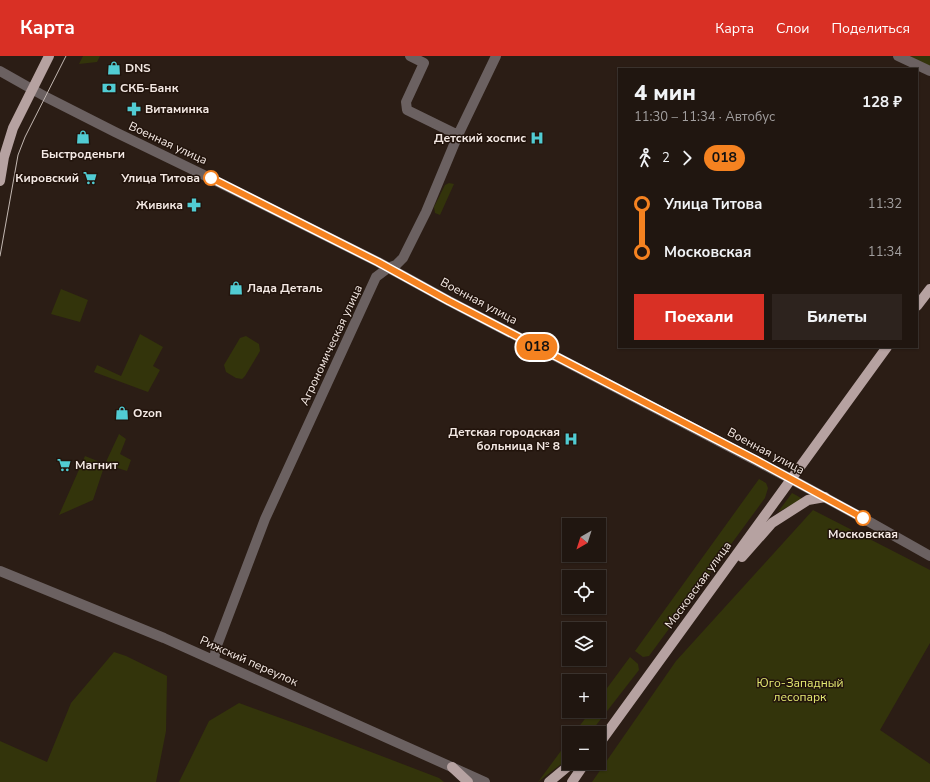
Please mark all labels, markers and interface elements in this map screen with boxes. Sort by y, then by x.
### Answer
text: Карта [20,15,75,41]
text: Карта [715,19,754,38]
text: Слои [776,19,810,38]
text: Поделиться [832,19,910,38]
shop icon: DNS [106,60,122,76]
place label: DNS [125,60,151,76]
text: 4 мин [634,78,696,108]
bank icon: СКБ-Банк [101,80,117,96]
place label: СКБ-Банк [120,80,179,96]
text: 128 ₽ [862,92,902,112]
pharmacy icon: Витаминка [126,101,142,117]
place label: Витаминка [145,101,209,117]
text: 11:30 – 11:34 · Автобус [634,108,775,126]
street label: Военная улица [126,118,210,168]
shop icon: Быстроденьги [75,129,91,145]
place label: Детский хоспис [434,130,526,146]
hospital icon: Детский хоспис [529,130,545,146]
place label: Быстроденьги [41,146,125,162]
icon: walk [634,147,656,169]
icon: forward [676,147,698,169]
text: 018 [712,148,737,167]
text: 2 [662,149,670,167]
place label: Кировский [15,170,79,186]
supermarket icon: Кировский [82,170,98,186]
place label: Улица Титова [120,170,200,186]
marker: Улица Титова [203,170,219,186]
text: Улица Титова [664,194,763,214]
text: 11:32 [868,195,902,213]
place label: Живика [136,197,183,213]
pharmacy icon: Живика [186,197,202,213]
text: Московская [664,242,751,262]
text: 11:34 [868,243,902,261]
street label: Военная улица [438,274,520,328]
shop icon: Лада Деталь [228,280,244,296]
place label: Лада Деталь [247,280,323,296]
street label: Агрономическая улица [296,282,366,408]
button: Поехали [634,294,764,340]
button: Билеты [772,294,902,340]
line badge: 018 [514,334,560,360]
text: 018 [524,337,550,356]
shop icon: Ozon [114,405,130,421]
place label: Ozon [133,405,162,421]
place label: Детская городская больница № 8 [448,424,560,454]
street label: Военная улица [725,424,807,478]
hospital icon: Детская городская больница № 8 [563,431,579,447]
supermarket icon: Магнит [56,457,72,473]
place label: Магнит [75,457,118,473]
marker: Московская [855,510,871,526]
north arrow [562,518,606,562]
map controls [562,518,606,770]
place label: Московская [828,526,898,542]
street label: Московская улица [661,538,735,632]
button: locate [562,570,606,614]
button: layers [562,622,606,666]
street label: Рижский переулок [197,632,301,690]
button: + [562,674,606,718]
park label: Юго-Западный лесопарк [757,675,843,705]
button: − [562,726,606,770]

